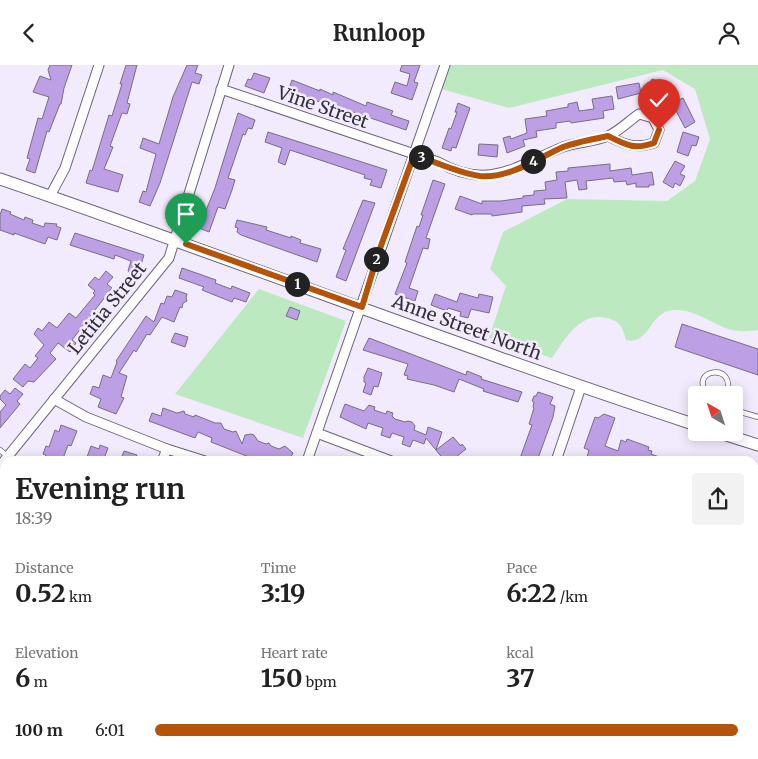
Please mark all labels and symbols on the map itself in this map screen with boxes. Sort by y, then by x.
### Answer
pin [638,79,680,130]
street label: Vine Street [274,80,372,133]
pin: 3 [408,145,434,169]
pin: 4 [520,149,546,173]
pin [165,193,207,244]
pin: 2 [364,247,388,271]
street label: Letitia Street [63,257,151,359]
pin: 1 [284,271,310,297]
street label: Anne Street North [388,289,545,365]
north arrow [688,386,742,441]

